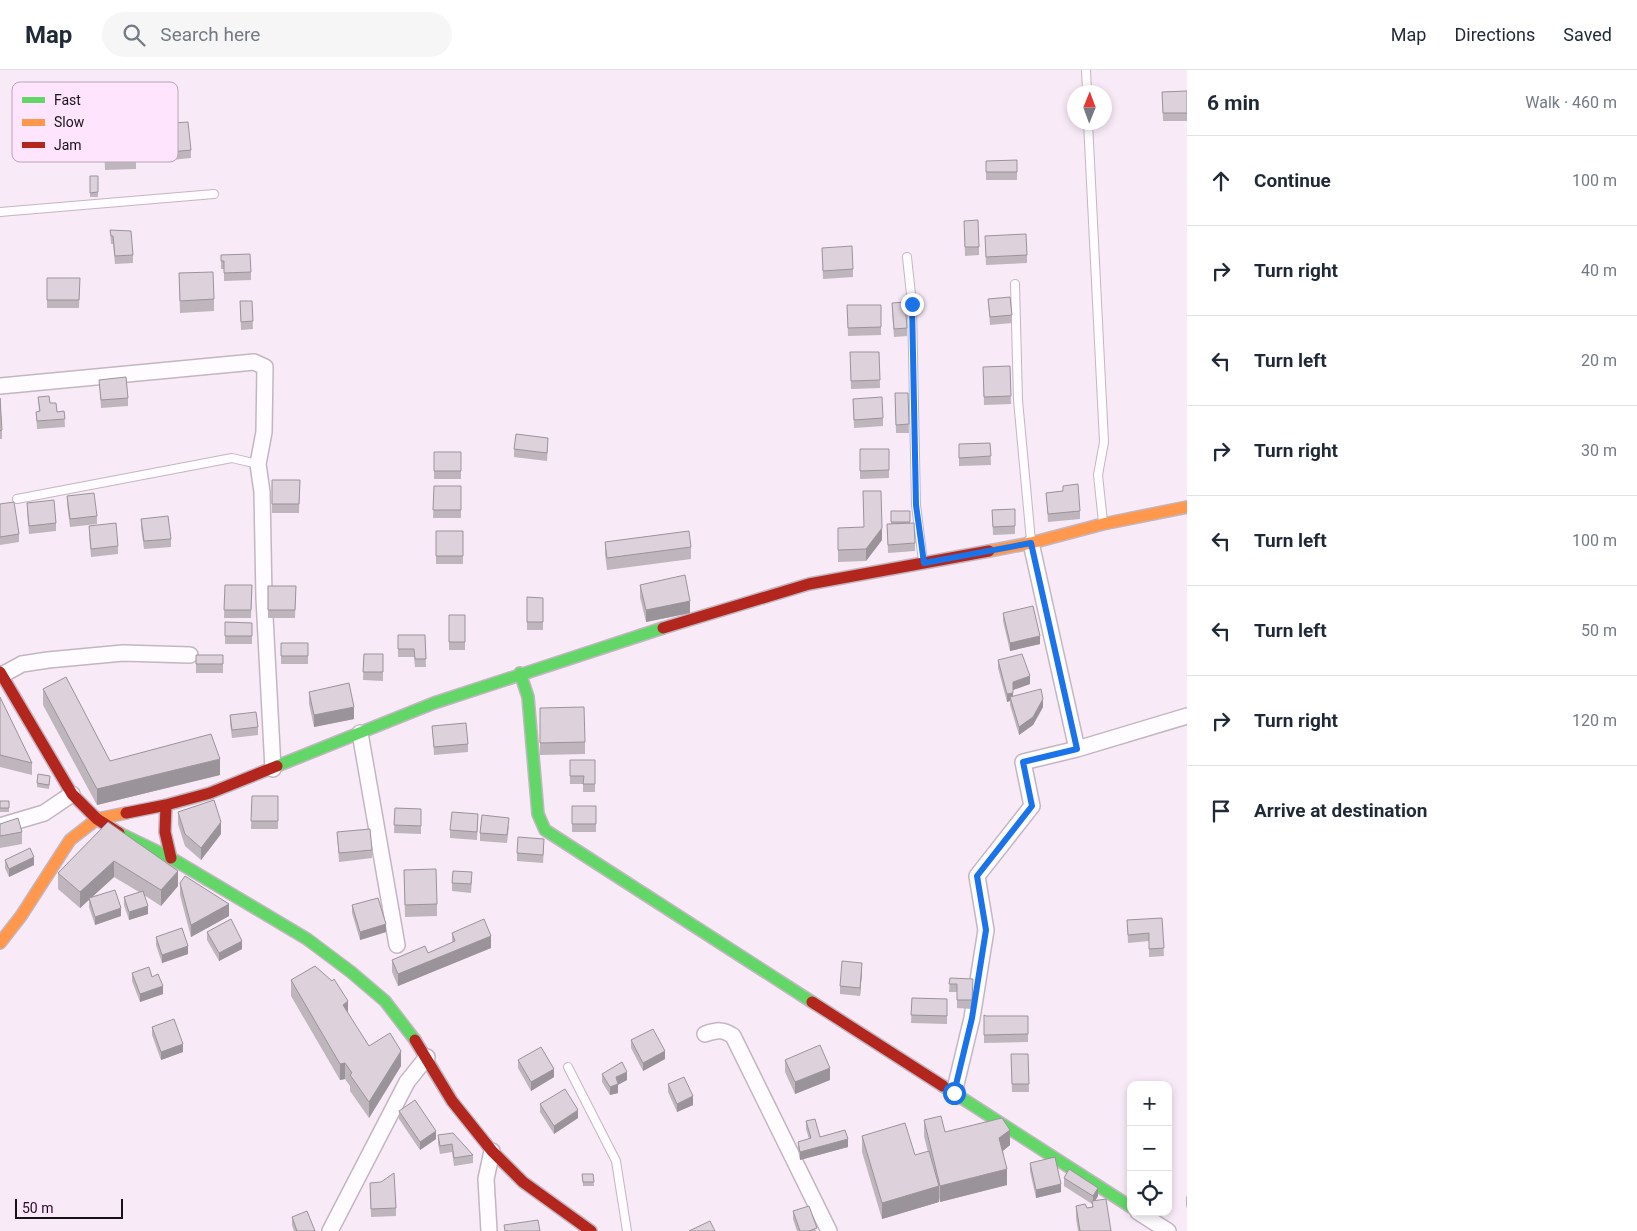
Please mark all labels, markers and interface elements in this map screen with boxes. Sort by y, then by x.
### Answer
search box [102,12,452,57]
text: Map [25,21,72,49]
icon: search [120,21,148,49]
text: Search here [160,23,260,46]
text: Map [1391,24,1426,45]
text: Directions [1454,24,1535,45]
text: Saved [1563,24,1612,45]
legend [12,82,178,162]
north arrow [1067,85,1112,130]
text: 6 min [1207,91,1260,115]
text: Fast [54,92,81,108]
text: Walk · 460 m [1525,93,1617,112]
text: Slow [54,114,85,130]
text: Jam [54,137,82,153]
icon: ahead [1207,167,1235,195]
text: Continue [1254,169,1331,192]
text: 100 m [1572,171,1617,190]
icon: right [1207,257,1235,285]
text: Turn right [1254,259,1338,282]
text: 40 m [1581,261,1617,280]
route end [901,293,924,316]
icon: left [1207,347,1235,375]
text: Turn left [1254,349,1327,372]
text: 20 m [1581,351,1617,370]
icon: right [1207,437,1235,465]
text: Turn right [1254,439,1338,462]
text: 30 m [1581,441,1617,460]
icon: left [1207,527,1235,555]
text: Turn left [1254,529,1327,552]
text: 100 m [1572,531,1617,550]
icon: left [1207,617,1235,645]
text: Turn left [1254,619,1327,642]
text: 50 m [1581,621,1617,640]
icon: right [1207,707,1235,735]
text: Turn right [1254,709,1338,732]
text: 120 m [1572,711,1617,730]
icon: arrive [1207,797,1235,825]
text: Arrive at destination [1254,799,1427,822]
map controls [1127,1081,1172,1216]
button: + [1127,1081,1172,1126]
route start [943,1082,966,1105]
button: − [1127,1126,1172,1171]
button: locate [1127,1171,1172,1216]
scale bar [15,1196,122,1219]
text: 50 m [22,1200,54,1216]

